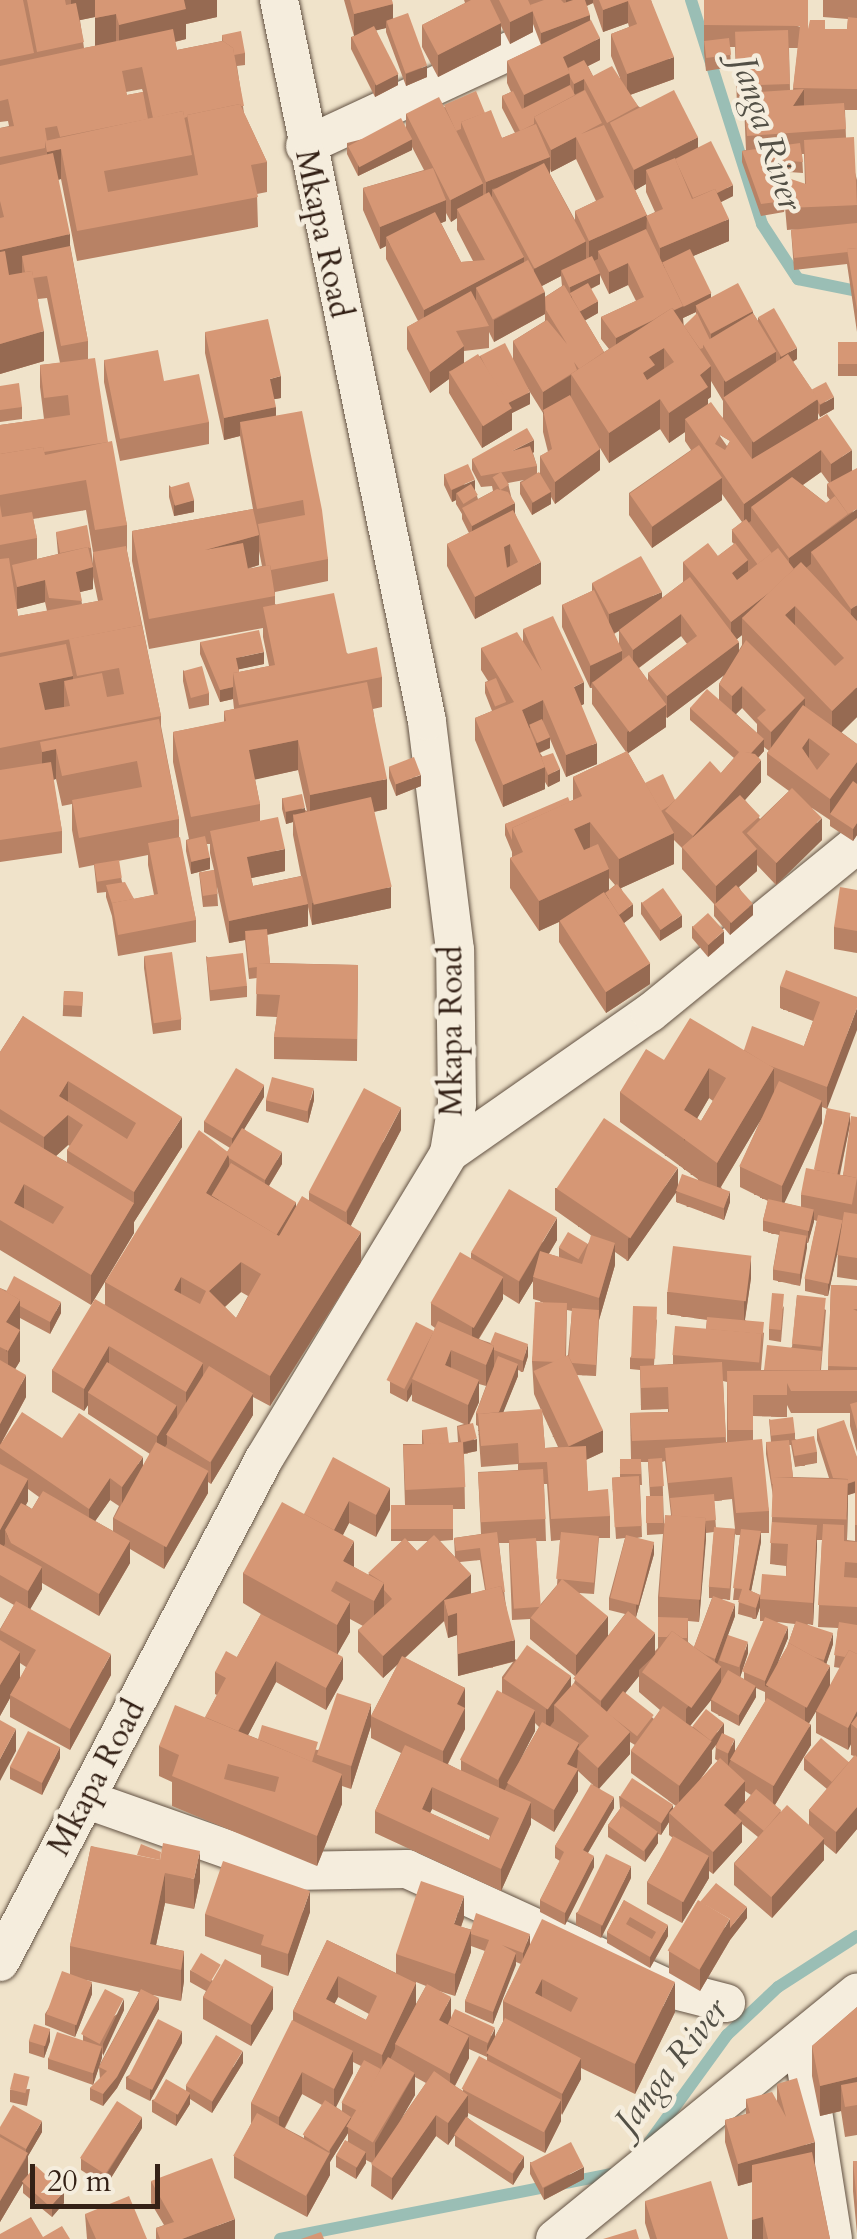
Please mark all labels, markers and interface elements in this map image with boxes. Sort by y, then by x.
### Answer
water label: Janga River [722,51,812,215]
street label: Mkapa Road [286,146,360,322]
street label: Mkapa Road [433,946,471,1116]
street label: Mkapa Road [40,1694,154,1862]
water label: Janga River [605,1990,737,2142]
scale bar [35,2144,165,2206]
text: 20 m [47,2161,111,2202]

